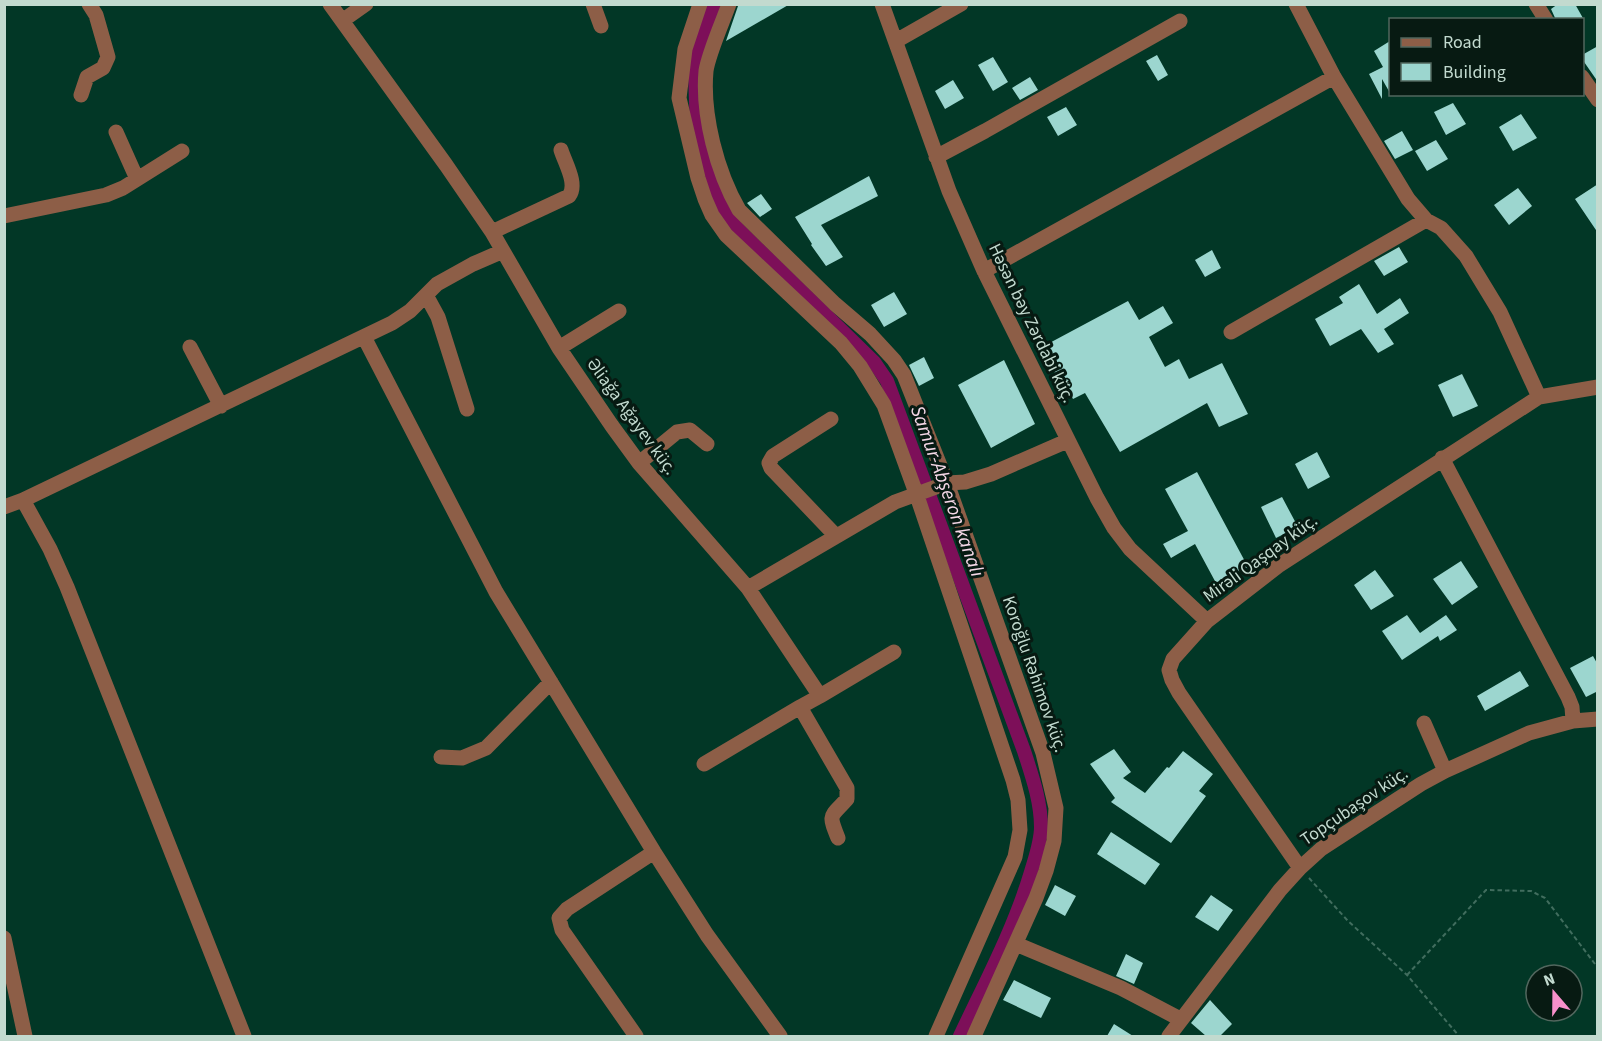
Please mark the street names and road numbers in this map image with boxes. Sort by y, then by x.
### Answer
street label: Həsən bəy Zərdabi küç. [982,239,1081,407]
street label: Əliağa Ağayev küç. [581,353,683,480]
street label: Mirəli Qaşqay küç. [1198,508,1323,609]
street label: Koroğlu Rəhimov küç. [996,593,1073,756]
street label: Topçubaşov küç. [1295,761,1413,852]

